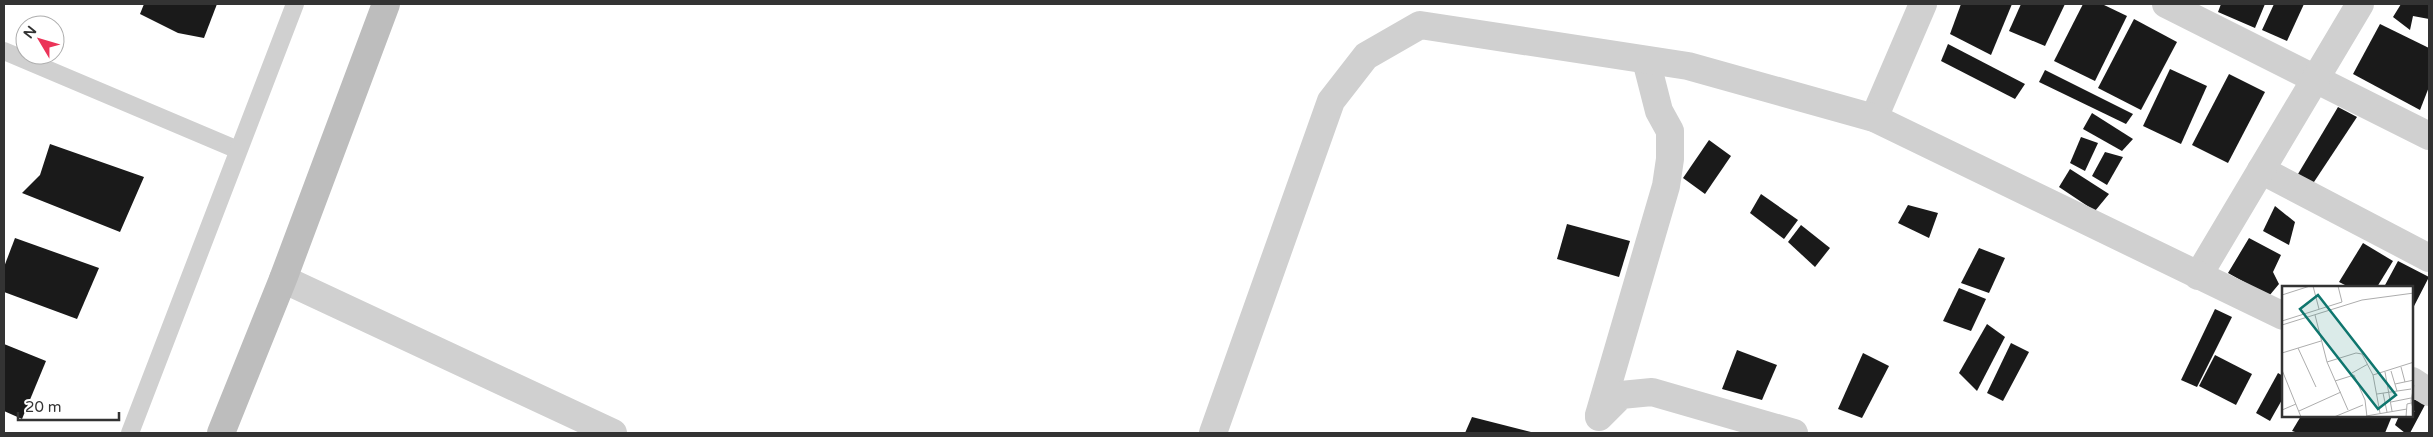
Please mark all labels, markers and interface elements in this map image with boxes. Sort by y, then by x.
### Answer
north arrow [15,15,65,65]
text: N [20,23,40,42]
inset map [2282,286,2413,417]
scale bar [18,390,119,422]
text: 20 m [25,398,62,416]

